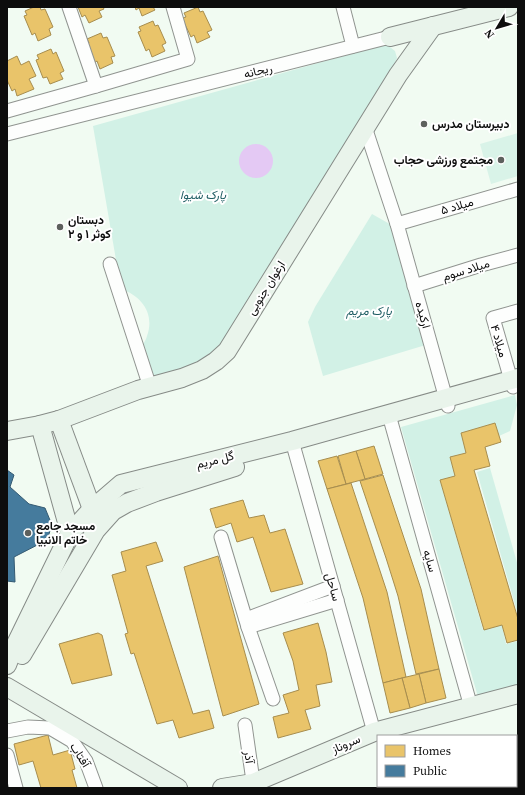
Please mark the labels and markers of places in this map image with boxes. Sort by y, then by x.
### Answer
place label: دبیرستان مدرس [432,116,509,132]
marker: دبیرستان مدرس [419,119,429,129]
place label: مجتمع ورزشی حجاب [394,152,493,168]
marker: مجتمع ورزشی حجاب [496,155,506,165]
place label: دبستان کوثر ۱ و ۲ [68,212,111,242]
marker: دبستان کوثر ۱ و ۲ [55,222,65,232]
place label: مسجد جامع خاتم الانبیا [36,518,96,548]
marker: مسجد جامع خاتم الانبیا [23,528,33,538]

